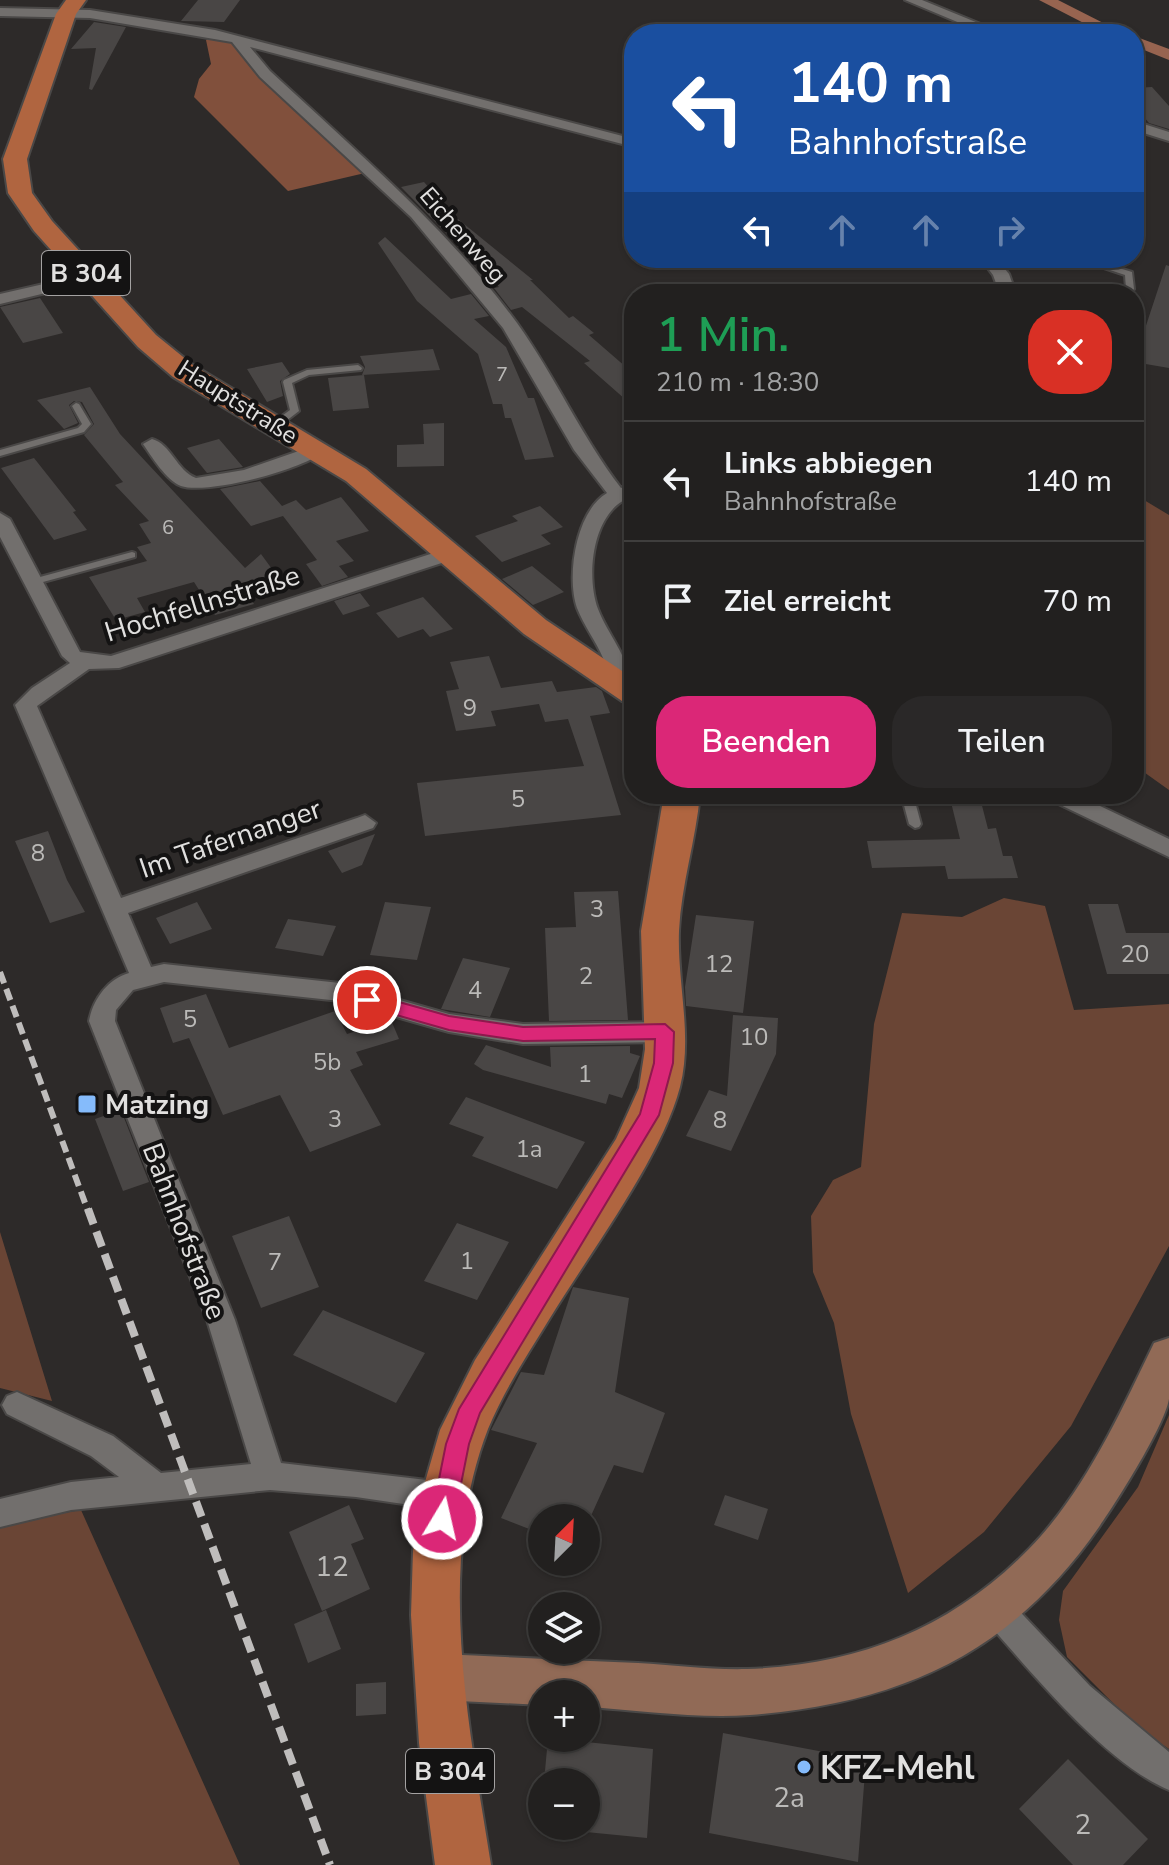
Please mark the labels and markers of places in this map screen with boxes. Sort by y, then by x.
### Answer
pin [333,966,401,1034]
place label: Matzing [105,1086,209,1124]
marker: Matzing [76,1093,98,1115]
place label: KFZ-Mehl [820,1745,975,1791]
marker: KFZ-Mehl [795,1758,813,1776]

